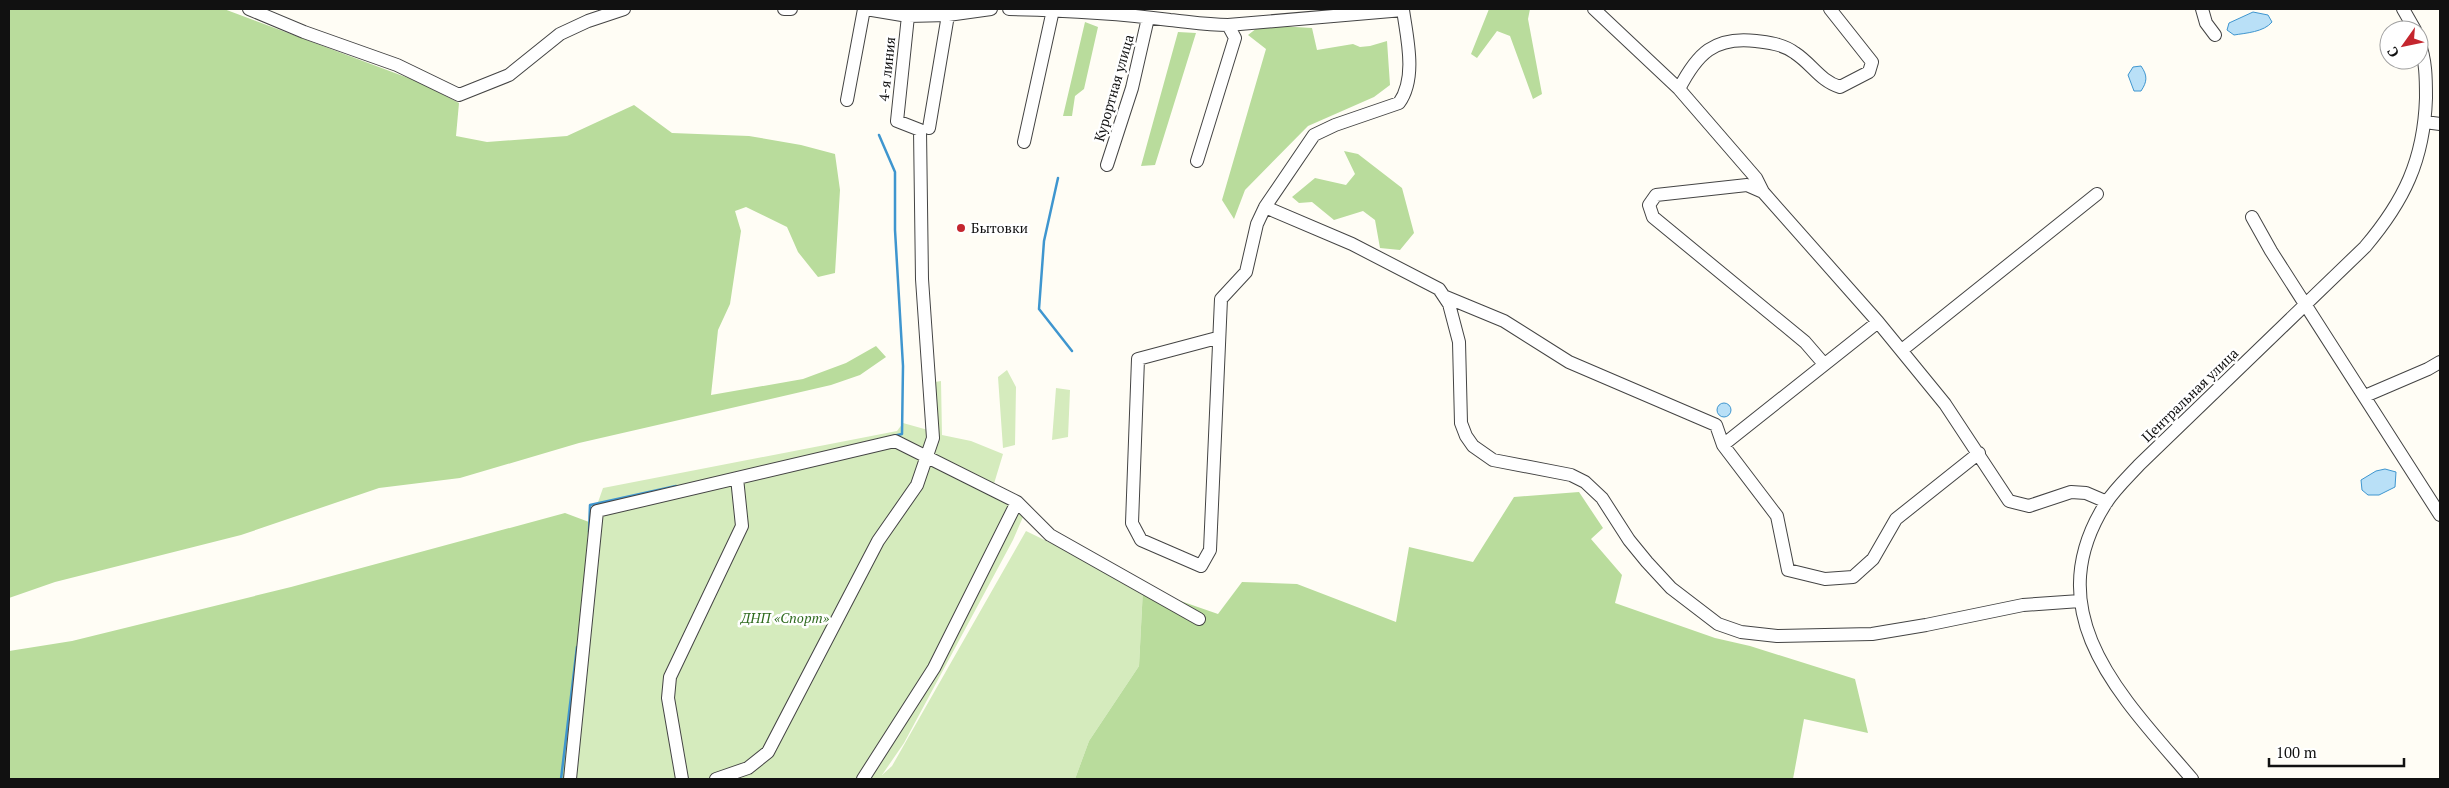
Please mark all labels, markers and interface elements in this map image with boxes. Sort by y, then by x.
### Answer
north arrow [2379,20,2429,70]
street label: Курортная улица [1089,32,1138,144]
street label: 4-я линия [874,36,899,102]
text: С [2382,43,2403,61]
place label: Бытовки [971,218,1028,237]
marker: Бытовки [955,222,967,234]
street label: Центральная улица [2137,344,2242,446]
park label: ДНП «Спорт» [740,608,830,627]
scale bar [2269,736,2404,768]
text: 100 m [2276,742,2317,762]

